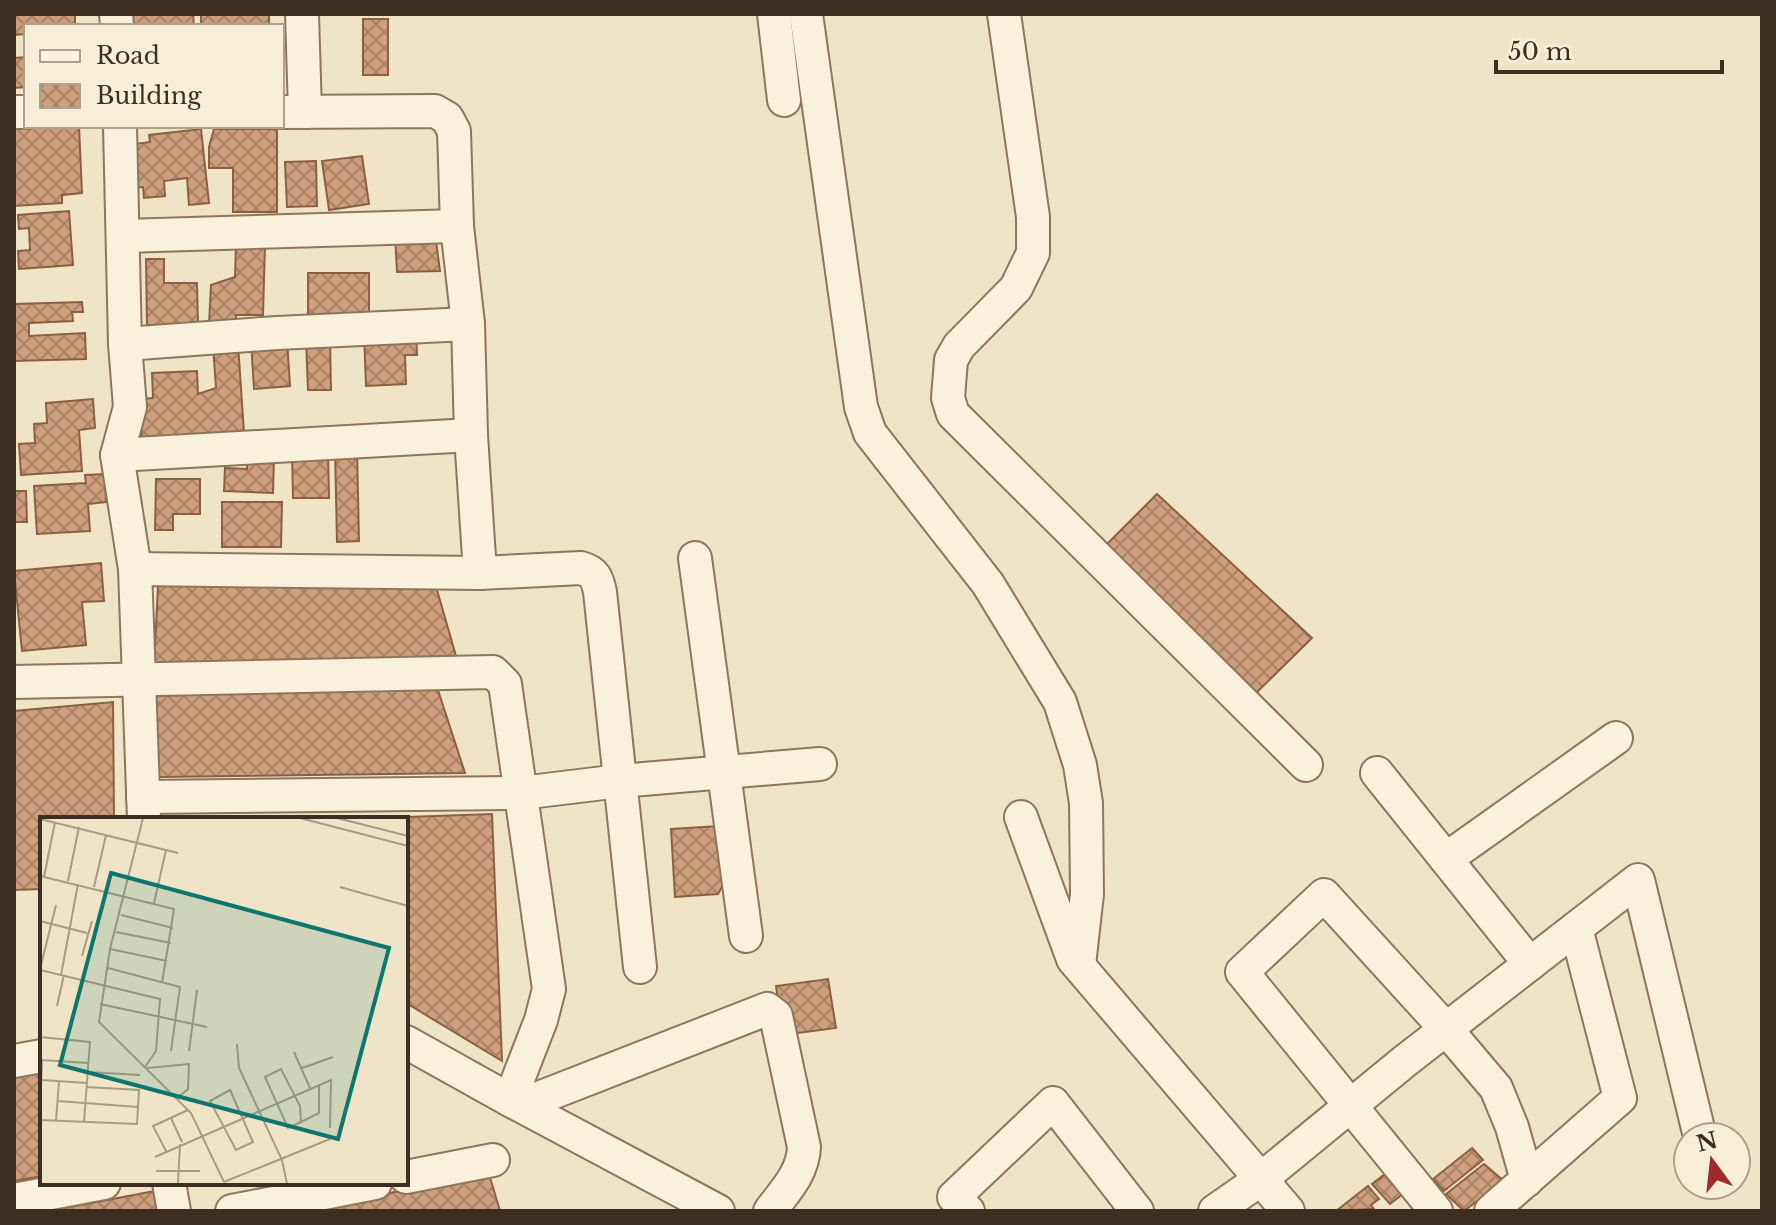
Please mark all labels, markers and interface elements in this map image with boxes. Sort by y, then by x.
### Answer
legend [24,24,284,128]
scale bar [1496,24,1722,74]
text: 50 m [1508,37,1572,66]
text: Road [96,41,160,70]
text: Building [96,81,202,110]
inset map [40,817,408,1185]
north arrow [1672,1121,1752,1201]
text: N [1693,1126,1721,1158]

